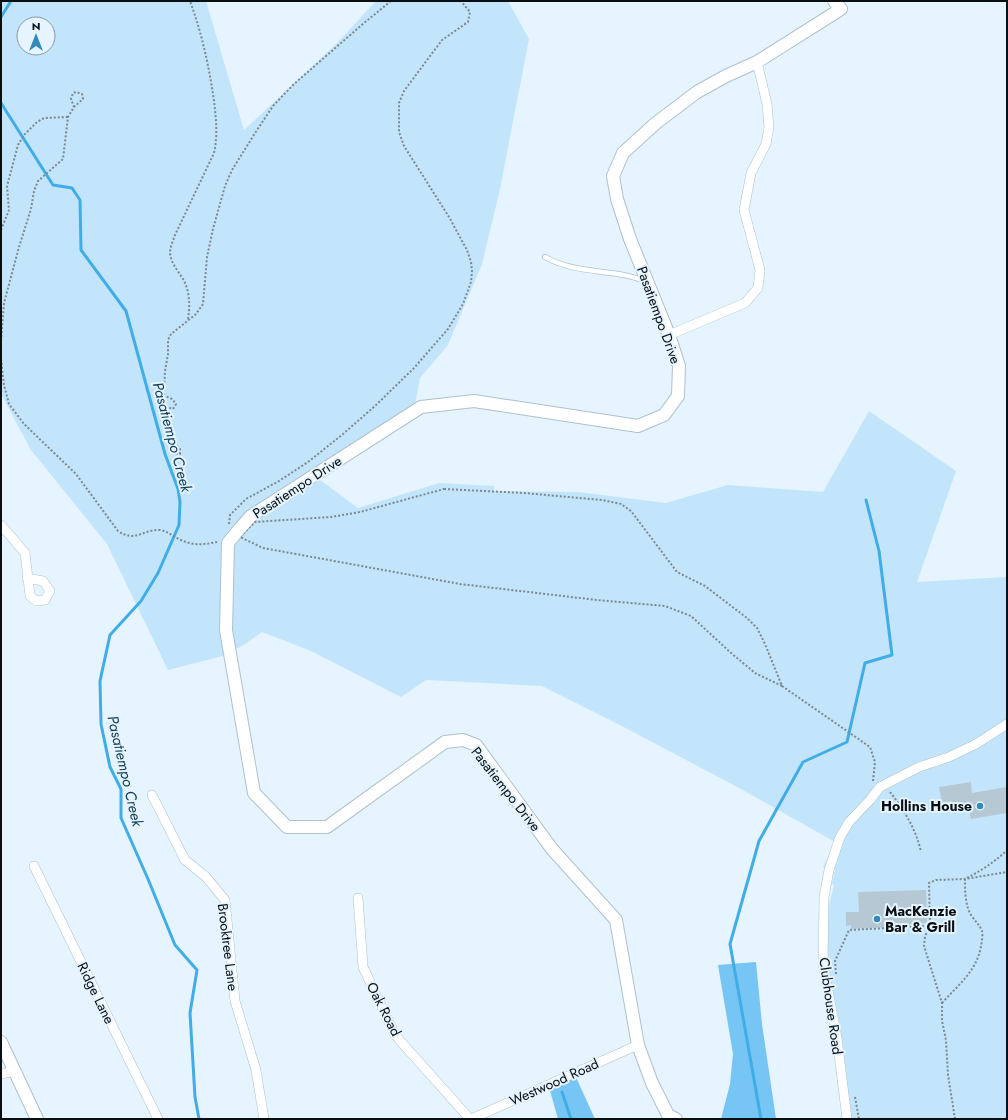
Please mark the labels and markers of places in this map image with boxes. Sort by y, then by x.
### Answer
place label: Hollins House [881,796,972,816]
marker: Hollins House [975,801,985,811]
place label: MacKenzie Bar & Grill [885,901,957,937]
marker: MacKenzie Bar & Grill [872,914,882,924]

